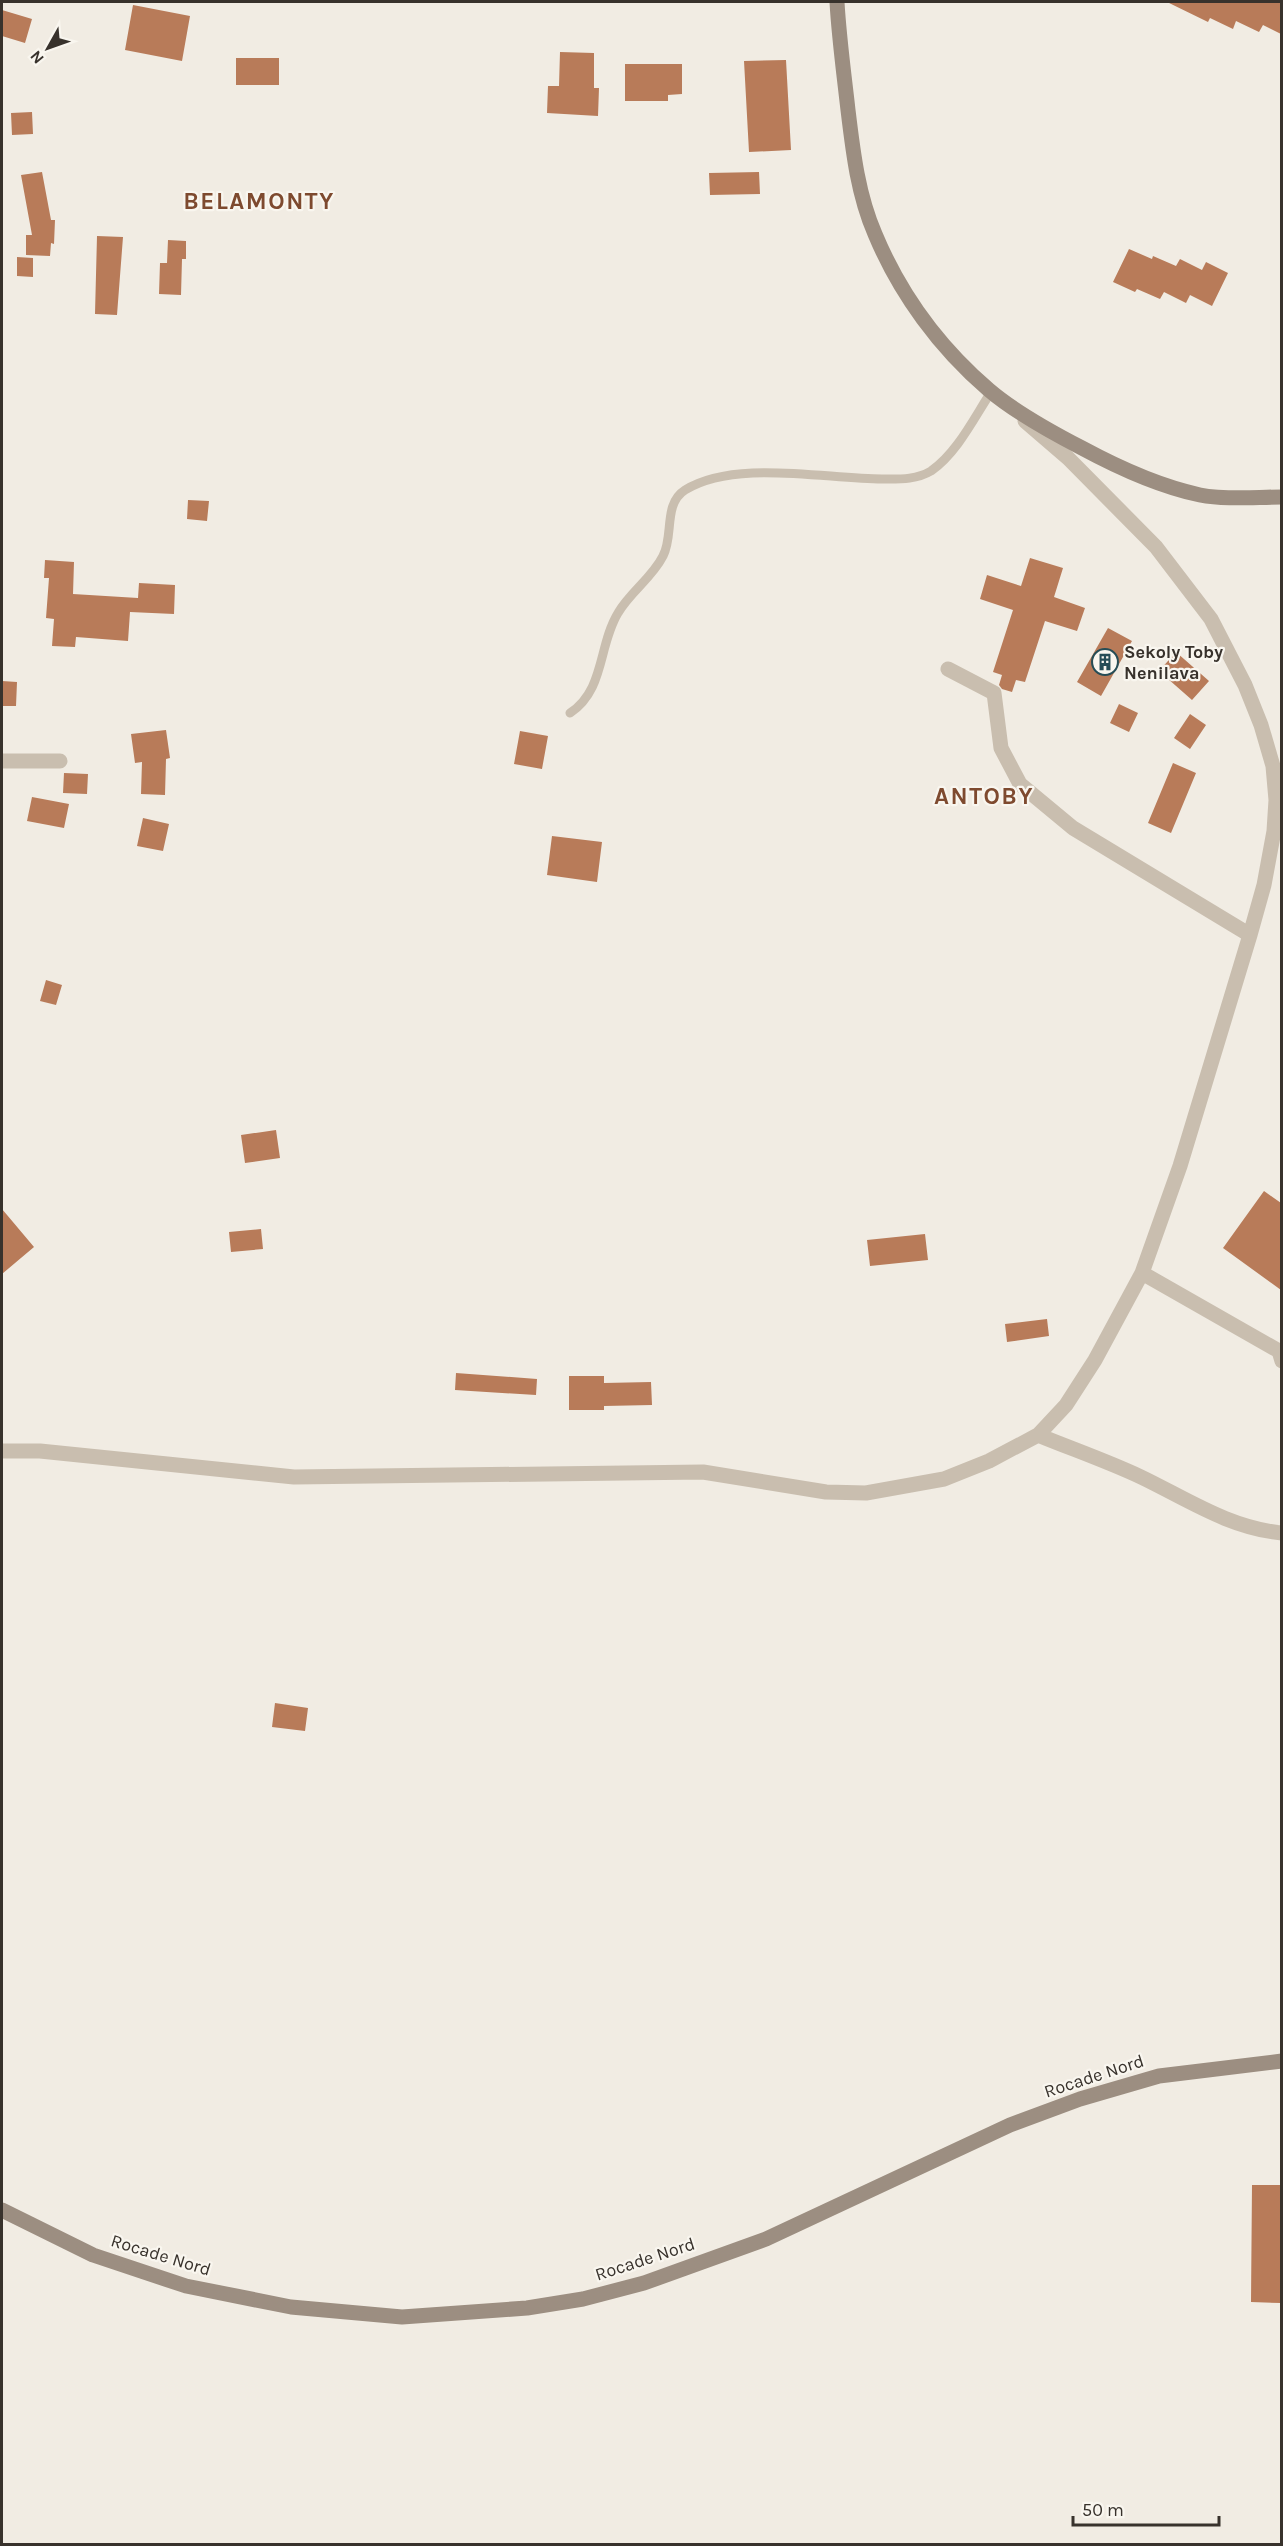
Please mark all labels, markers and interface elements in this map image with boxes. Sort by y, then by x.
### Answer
north arrow [18,18,78,78]
text: N [26,47,48,68]
district label: BELAMONTY [183,187,335,215]
place label: Sekoly Toby Nenilava [1124,641,1223,684]
building icon: Sekoly Toby Nenilava [1090,647,1120,677]
district label: ANTOBY [934,782,1034,810]
street label: Rocade Nord [1041,2050,1147,2102]
street label: Rocade Nord [108,2229,214,2281]
street label: Rocade Nord [592,2233,698,2285]
scale bar [1073,2489,1218,2527]
text: 50 m [1082,2499,1124,2521]

